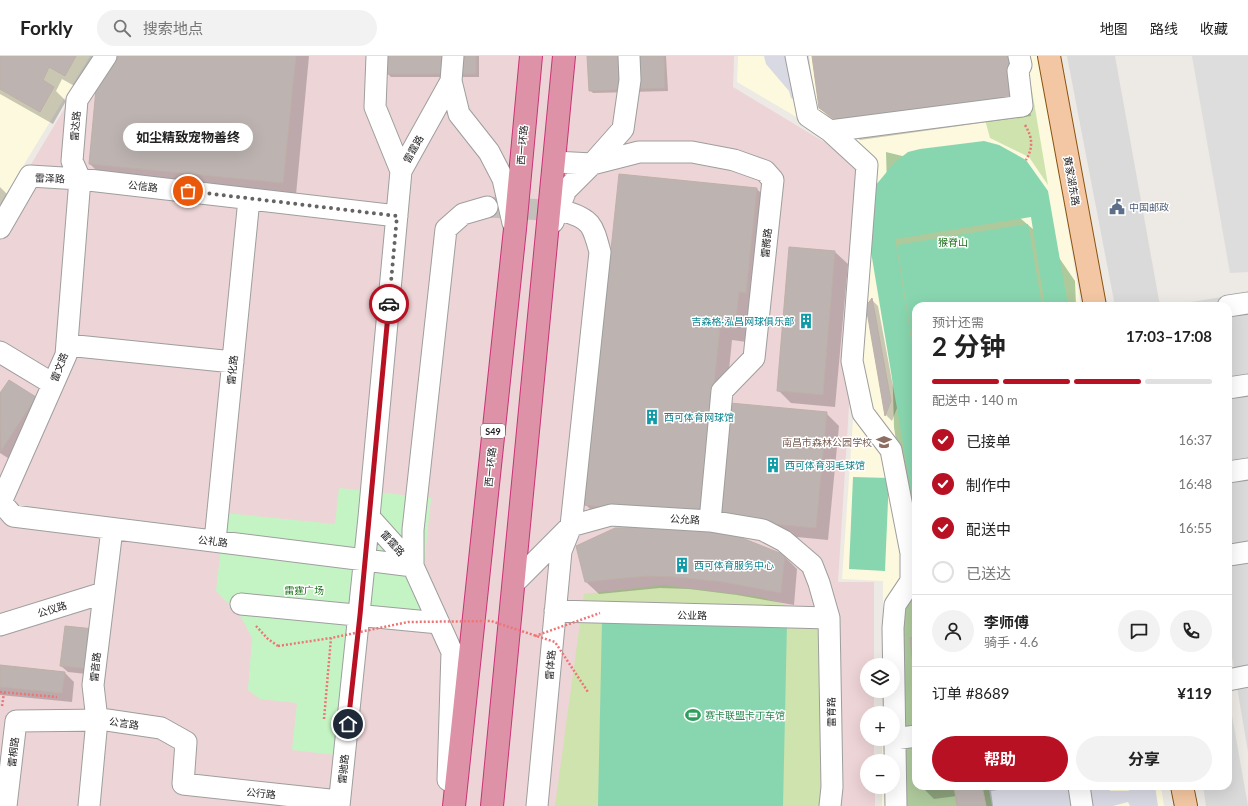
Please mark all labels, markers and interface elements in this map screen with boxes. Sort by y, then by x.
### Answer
search box [97,10,377,46]
text: Forkly [20,16,73,39]
icon: search [111,17,133,39]
text: 搜索地点 [143,19,203,37]
text: 地图 [1100,20,1128,37]
text: 路线 [1150,20,1178,37]
text: 收藏 [1200,20,1228,37]
street label: 雷达路 [68,111,82,141]
callout: 如尘精致宠物善终 [123,123,253,151]
street label: 西一环路 [514,125,530,165]
text: 如尘精致宠物善终 [136,129,240,145]
street label: 雷霆路 [400,133,426,165]
street label: 黄家湖东路 [1062,155,1082,207]
street label: 雷泽路 [35,171,65,185]
pin [171,174,205,208]
street label: 公信路 [127,178,159,194]
icon: bag [177,180,199,202]
public building icon: 中国邮政 [1108,198,1126,216]
place label: 中国邮政 [1129,201,1169,213]
street label: 雷腾路 [758,227,774,259]
park label: 猴脊山 [938,236,968,248]
courier [369,284,409,324]
icon: car [378,293,400,315]
building icon: 吉森格·泓昌网球俱乐部 [797,312,815,330]
text: 预计还需 [932,314,984,330]
place label: 吉森格·泓昌网球俱乐部 [691,315,794,327]
text: 17:03–17:08 [1126,327,1212,345]
text: 2 分钟 [932,330,1005,362]
street label: 雷文路 [48,351,70,383]
street label: 雷化路 [224,354,240,386]
text: 配送中 · 140 m [932,392,1018,408]
building icon: 西可体育网球馆 [643,408,661,426]
place label: 西可体育网球馆 [664,411,734,423]
road number: S49 [481,424,505,438]
icon: check [932,429,954,451]
text: 已接单 [966,432,1011,450]
text: 16:37 [1179,432,1212,448]
school or university icon: 南昌市森林公园学校 [875,433,893,451]
place label: 南昌市森林公园学校 [782,436,872,448]
street label: 西一环路 [482,446,498,488]
building icon: 西可体育羽毛球馆 [764,456,782,474]
place label: 西可体育羽毛球馆 [785,459,865,471]
icon: check [932,473,954,495]
text: 制作中 [966,476,1011,494]
text: 16:48 [1179,476,1212,492]
street label: 公允路 [670,512,700,526]
icon: check [932,517,954,539]
text: 配送中 [966,520,1011,538]
text: 16:55 [1179,520,1212,536]
street label: 雷霆路 [379,528,407,558]
street label: 公礼路 [197,533,229,549]
building icon: 西可体育服务中心 [673,556,691,574]
place label: 西可体育服务中心 [694,559,774,571]
text: 已送达 [966,564,1011,582]
park label: 雷霆广场 [284,584,324,596]
street label: 公仪路 [36,599,68,619]
street label: 公业路 [677,609,707,621]
button: person [932,610,974,652]
button: chat [1118,610,1160,652]
button: phone [1170,610,1212,652]
text: 李师傅 [984,613,1029,631]
text: 骑手 · 4.6 [984,634,1038,650]
street label: 雷体路 [543,650,557,680]
street label: 雷音路 [87,651,103,683]
map controls [860,658,900,794]
button: layers [860,658,900,698]
text: 订单 #8689 [932,684,1009,702]
text: ¥119 [1177,684,1212,702]
street label: 雷育路 [825,697,837,727]
sports icon: 赛卡联盟卡丁车馆 [684,706,702,724]
button: + [860,706,900,746]
pin [331,707,365,741]
place label: 赛卡联盟卡丁车馆 [705,709,785,721]
icon: home [337,713,359,735]
street label: 公言路 [108,715,140,731]
street label: 雷桐路 [5,736,21,768]
button: 帮助 [932,736,1068,782]
button: 分享 [1076,736,1212,782]
street label: 雷驰路 [335,753,351,785]
button: − [860,754,900,794]
street label: 公行路 [245,785,277,801]

